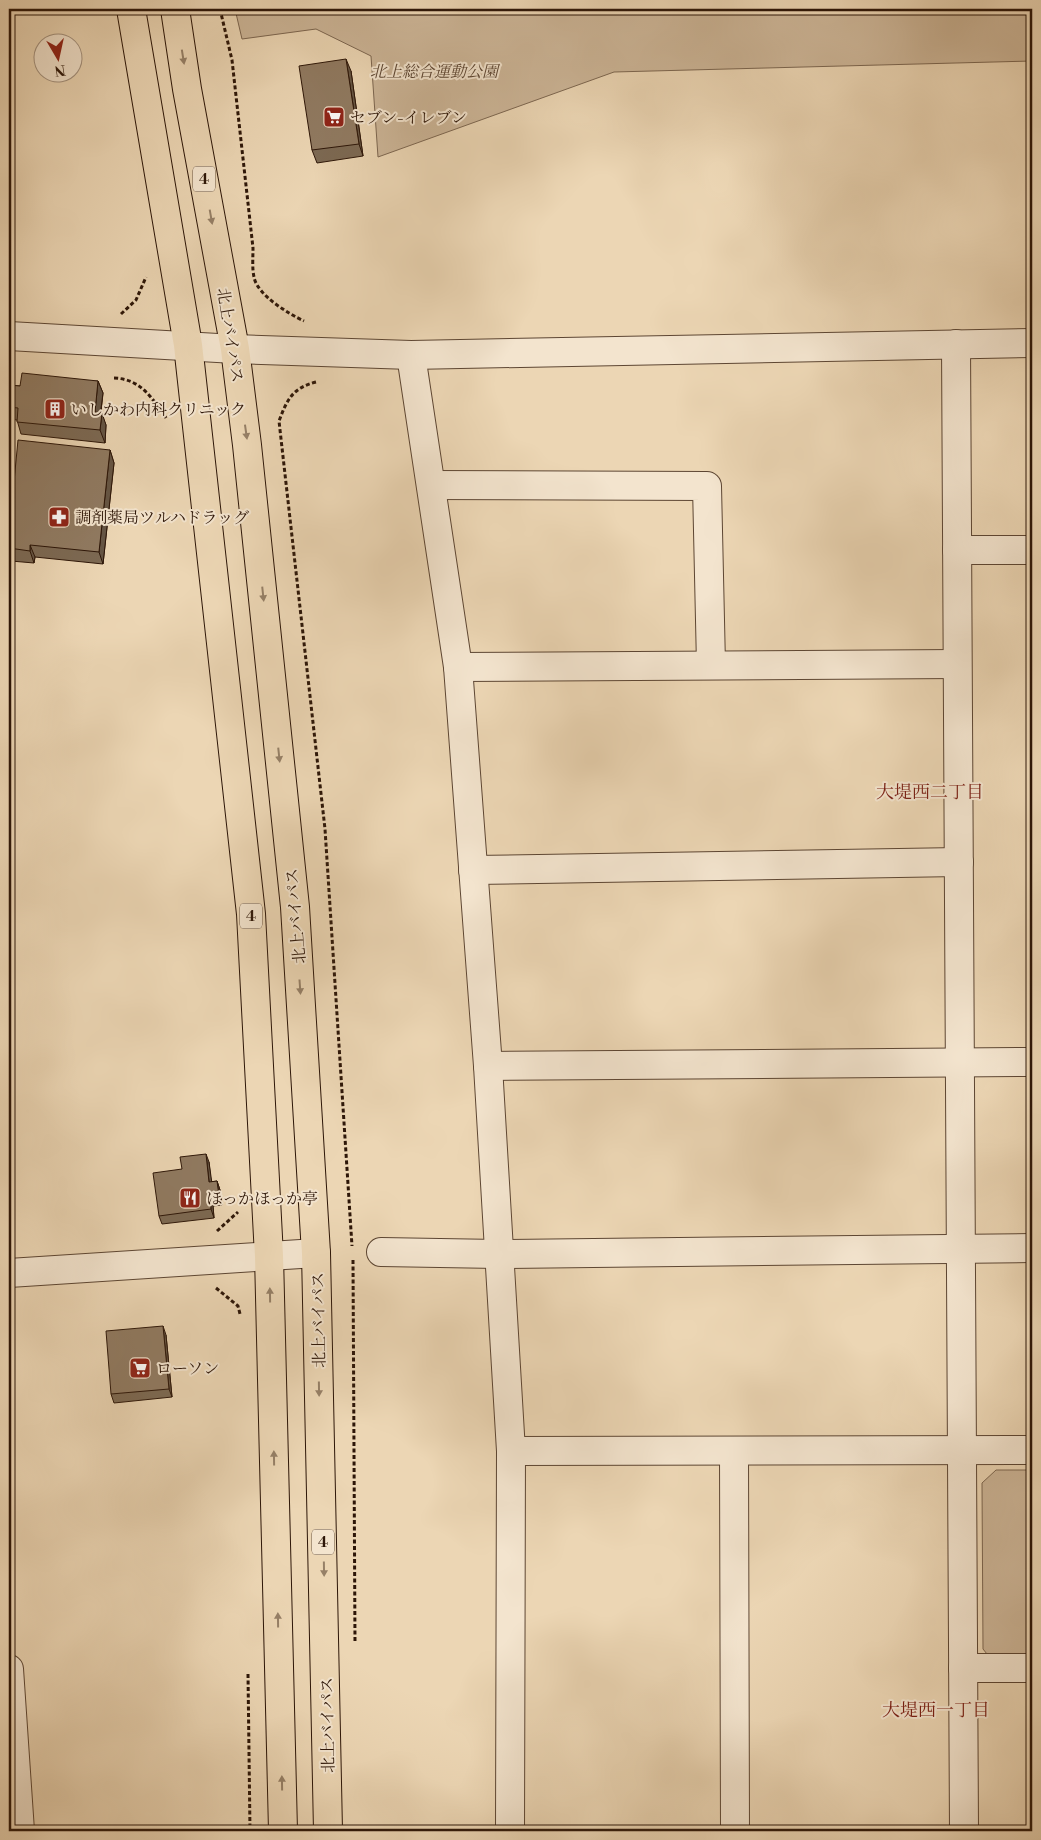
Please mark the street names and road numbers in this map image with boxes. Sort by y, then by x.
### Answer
road number: 4 [193,166,215,192]
street label: 北上バイパス [213,286,247,384]
street label: 北上バイパス [282,867,310,964]
road number: 4 [240,904,262,928]
street label: 北上バイパス [308,1272,330,1368]
road number: 4 [312,1530,334,1554]
street label: 北上バイパス [317,1677,339,1773]

